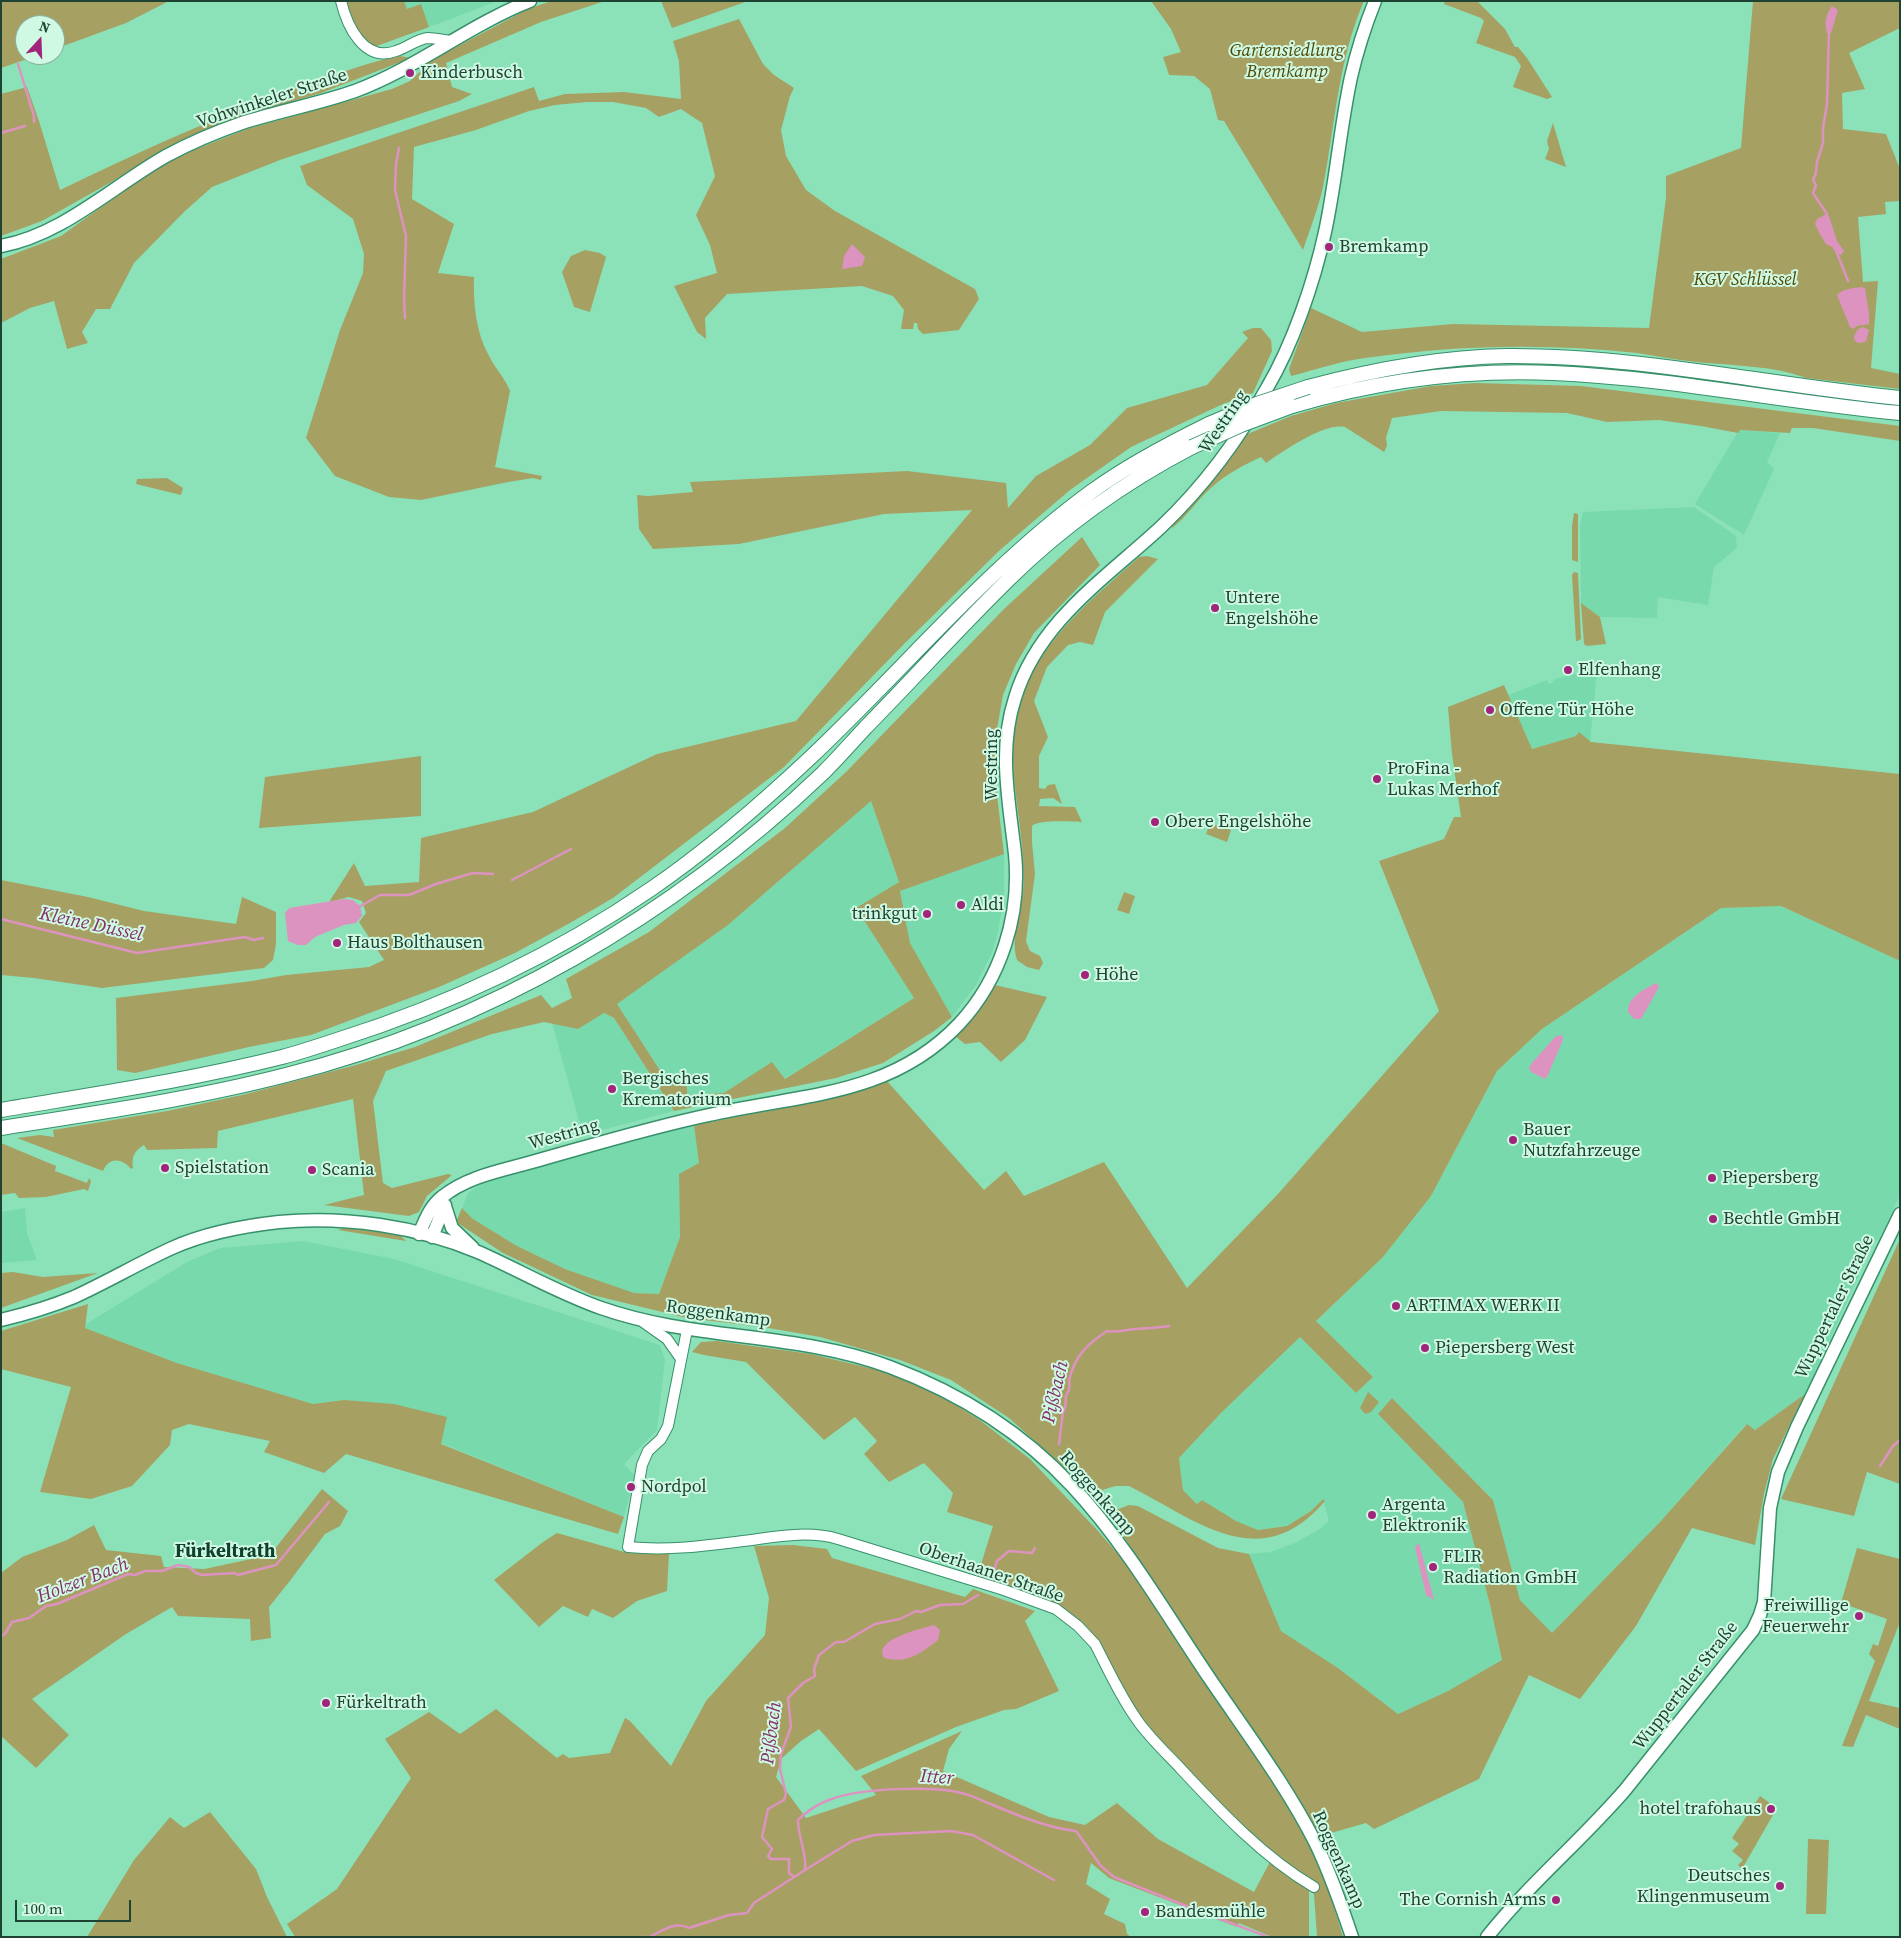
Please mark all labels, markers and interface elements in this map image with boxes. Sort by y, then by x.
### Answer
north arrow [15,15,65,65]
text: N [37,16,53,38]
park label: Gartensiedlung Bremkamp [1230,40,1344,82]
place label: Kinderbusch [420,62,523,84]
street label: Vohwinkeler Straße [194,64,350,134]
marker: Kinderbusch [404,67,416,79]
place label: Bremkamp [1339,236,1429,258]
marker: Bremkamp [1323,241,1335,253]
park label: KGV Schlüssel [1694,269,1796,291]
street label: Westring [1195,386,1253,458]
place label: Untere Engelshöhe [1225,587,1318,630]
marker: Untere Engelshöhe [1209,602,1221,614]
place label: Elfenhang [1578,659,1661,681]
marker: Elfenhang [1562,664,1574,676]
place label: Offene Tür Höhe [1500,699,1634,721]
marker: Offene Tür Höhe [1484,704,1496,716]
street label: Westring [981,729,1003,801]
place label: ProFina - Lukas Merhof [1387,758,1498,801]
marker: ProFina - Lukas Merhof [1371,773,1383,785]
place label: Obere Engelshöhe [1165,811,1312,833]
marker: Obere Engelshöhe [1149,816,1161,828]
place label: Aldi [971,894,1004,916]
marker: Aldi [955,899,967,911]
water label: Kleine Düssel [37,903,145,947]
place label: trinkgut [852,903,917,925]
marker: trinkgut [921,908,933,920]
place label: Haus Bolthausen [347,932,483,954]
marker: Haus Bolthausen [331,937,343,949]
place label: Höhe [1095,964,1139,986]
marker: Höhe [1079,969,1091,981]
place label: Bergisches Krematorium [622,1068,731,1110]
marker: Bergisches Krematorium [606,1083,618,1095]
street label: Westring [526,1115,602,1155]
place label: Bauer Nutzfahrzeuge [1523,1119,1640,1162]
marker: Bauer Nutzfahrzeuge [1507,1134,1519,1146]
place label: Spielstation [175,1157,269,1179]
place label: Scania [322,1159,375,1181]
marker: Spielstation [159,1162,171,1174]
marker: Scania [306,1164,318,1176]
place label: Piepersberg [1722,1167,1818,1189]
marker: Piepersberg [1706,1172,1718,1184]
place label: Bechtle GmbH [1723,1208,1840,1230]
marker: Bechtle GmbH [1707,1213,1719,1225]
street label: Wuppertaler Straße [1791,1232,1879,1382]
place label: ARTIMAX WERK II [1406,1295,1560,1317]
street label: Roggenkamp [664,1296,772,1332]
marker: ARTIMAX WERK II [1390,1300,1402,1312]
place label: Piepersberg West [1435,1337,1574,1359]
marker: Piepersberg West [1419,1342,1431,1354]
water label: Pißbach [1038,1359,1074,1425]
street label: Roggenkamp [1054,1447,1140,1541]
place label: Nordpol [641,1476,707,1498]
marker: Nordpol [625,1481,637,1493]
place label: Argenta Elektronik [1382,1494,1466,1536]
marker: Argenta Elektronik [1366,1509,1378,1521]
street label: Oberhaaner Straße [916,1538,1066,1608]
district label: Fürkeltrath [175,1541,275,1563]
place label: FLIR Radiation GmbH [1443,1546,1578,1588]
water label: Holzer Bach [34,1553,132,1609]
marker: FLIR Radiation GmbH [1427,1561,1439,1573]
place label: Freiwillige Feuerwehr [1762,1595,1849,1638]
marker: Freiwillige Feuerwehr [1853,1610,1865,1622]
street label: Wuppertaler Straße [1629,1617,1743,1755]
place label: Fürkeltrath [336,1692,427,1714]
marker: Fürkeltrath [320,1697,332,1709]
water label: Pißbach [757,1700,787,1766]
water label: Itter [919,1765,955,1791]
place label: hotel trafohaus [1640,1798,1761,1820]
marker: hotel trafohaus [1765,1803,1777,1815]
street label: Roggenkamp [1307,1808,1369,1912]
place label: Deutsches Klingenmuseum [1637,1865,1770,1908]
marker: Deutsches Klingenmuseum [1774,1880,1786,1892]
place label: The Cornish Arms [1400,1889,1546,1911]
scale bar [18,1890,134,1922]
marker: The Cornish Arms [1550,1894,1562,1906]
text: 100 m [23,1898,63,1919]
place label: Bandesmühle [1155,1901,1265,1923]
marker: Bandesmühle [1139,1906,1151,1918]

